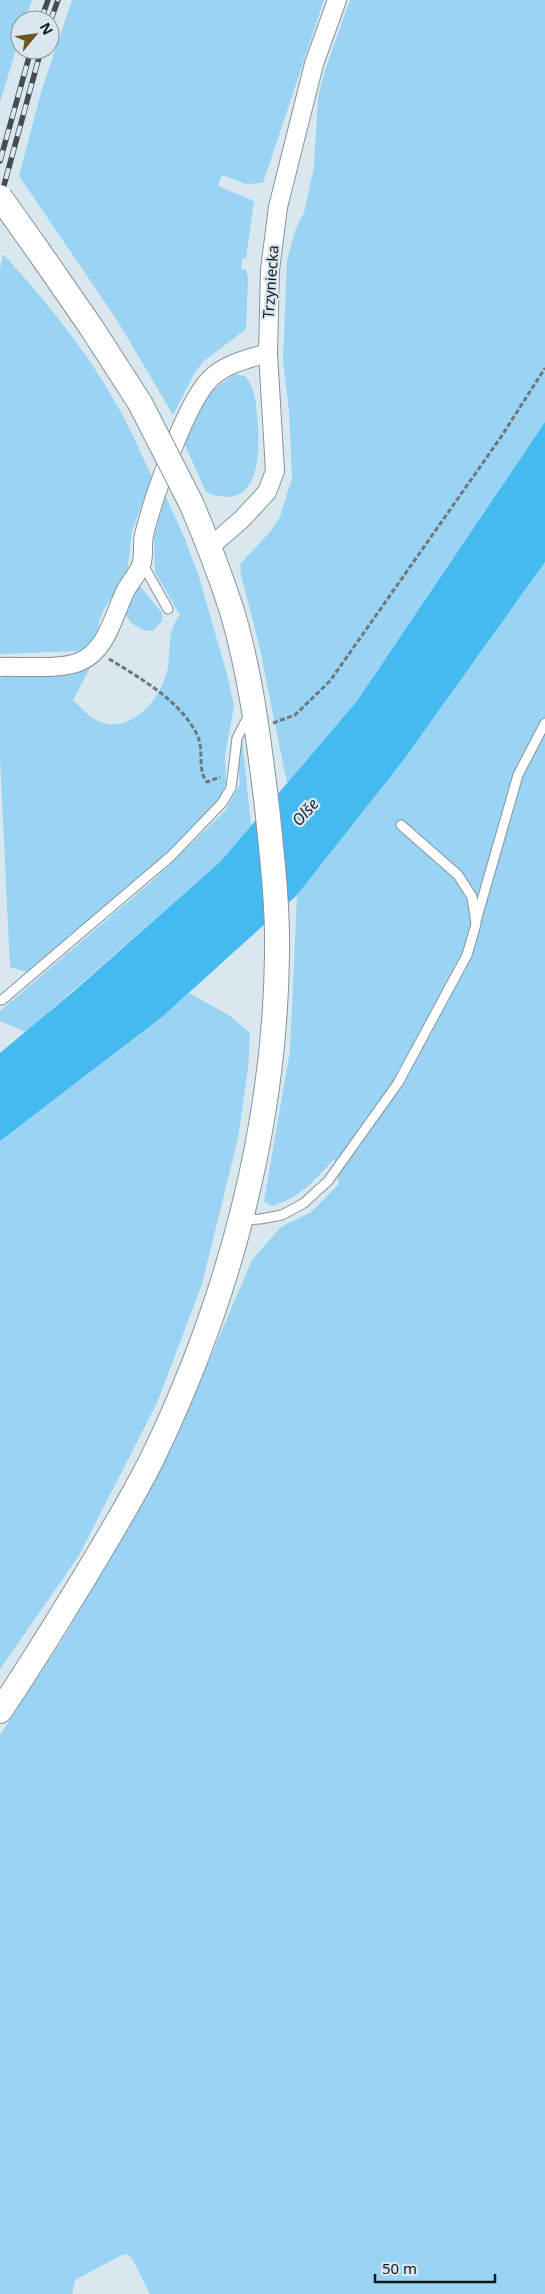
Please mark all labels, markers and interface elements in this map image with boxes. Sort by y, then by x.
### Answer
north arrow [10,10,60,60]
text: N [36,19,58,38]
street label: Trzyniecka [257,244,283,319]
water label: Olše [287,793,323,831]
scale bar [375,2252,495,2284]
text: 50 m [382,2258,417,2278]

